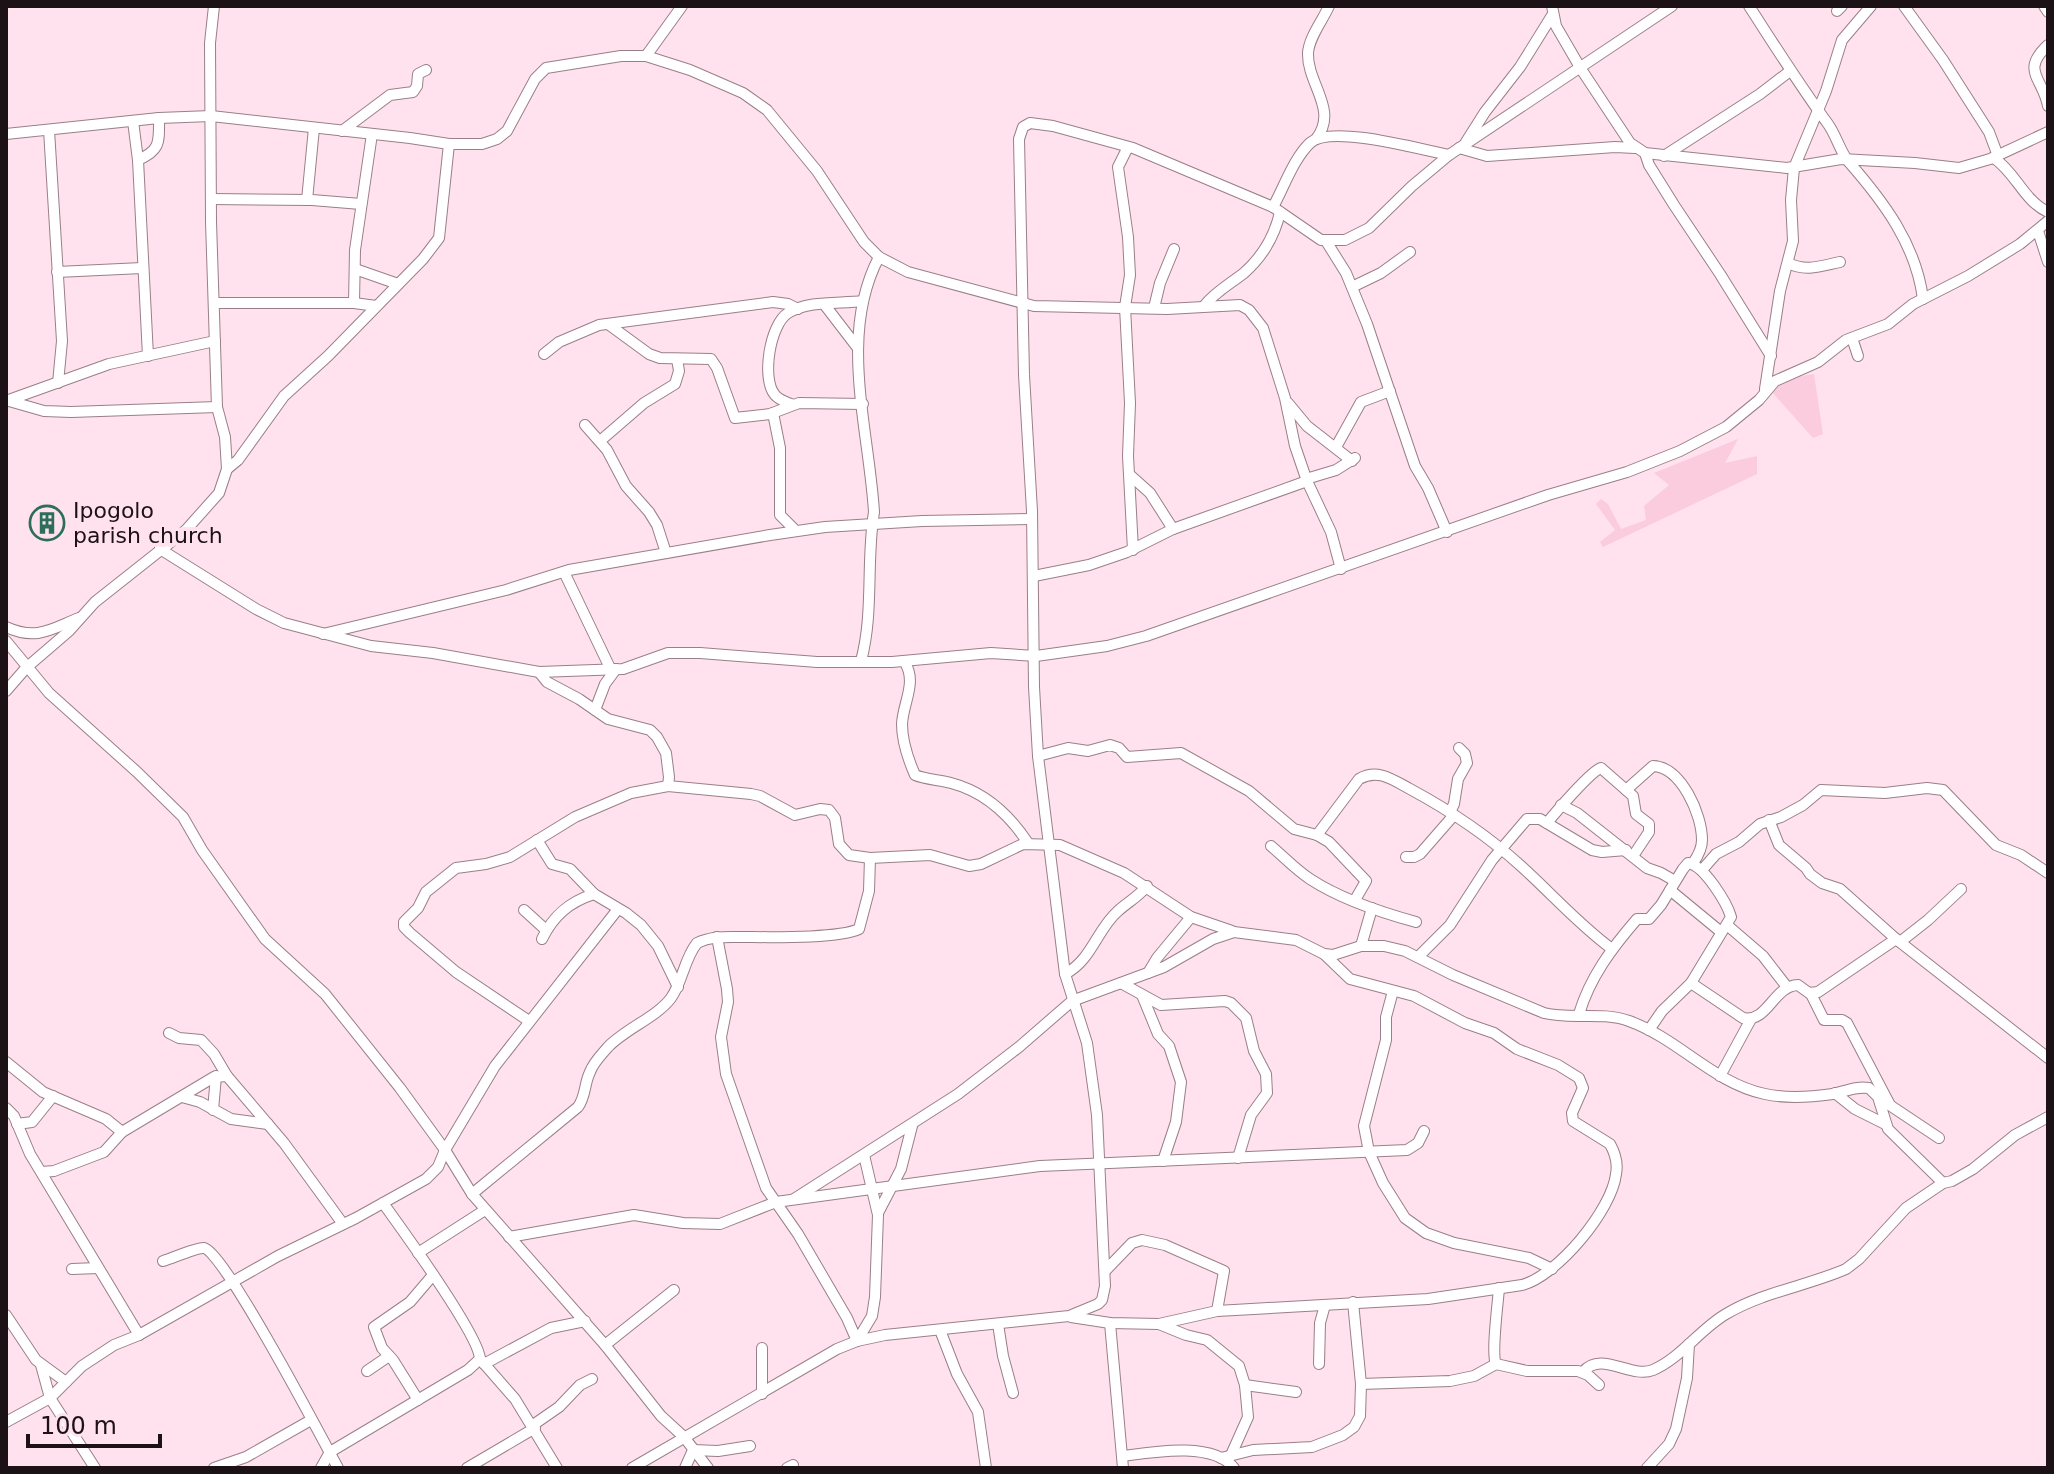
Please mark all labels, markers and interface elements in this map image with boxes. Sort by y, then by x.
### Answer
place label: Ipogolo parish church [73,498,223,548]
building icon: Ipogolo parish church [28,504,66,542]
scale bar [28,1398,160,1448]
text: 100 m [40,1412,117,1440]

